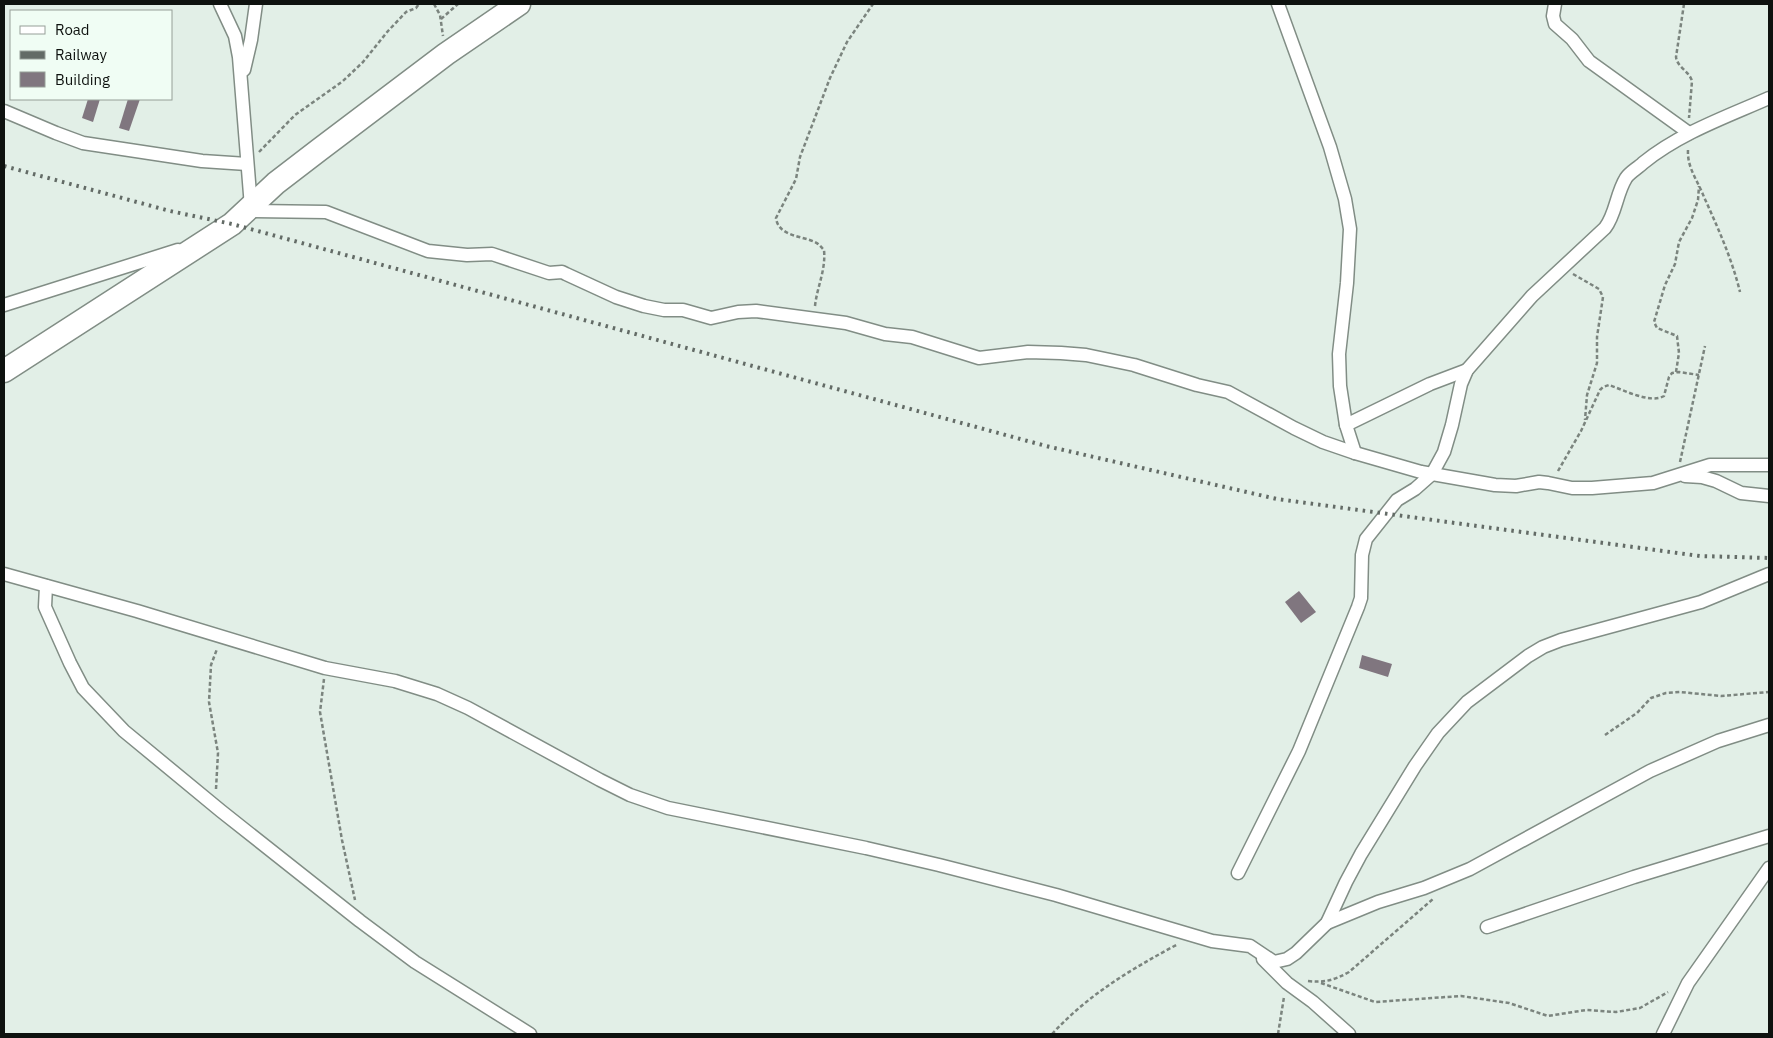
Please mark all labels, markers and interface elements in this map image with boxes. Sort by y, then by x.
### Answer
legend [10,10,172,100]
text: Road [55,20,90,39]
text: Railway [55,45,108,64]
text: Building [55,70,110,89]

